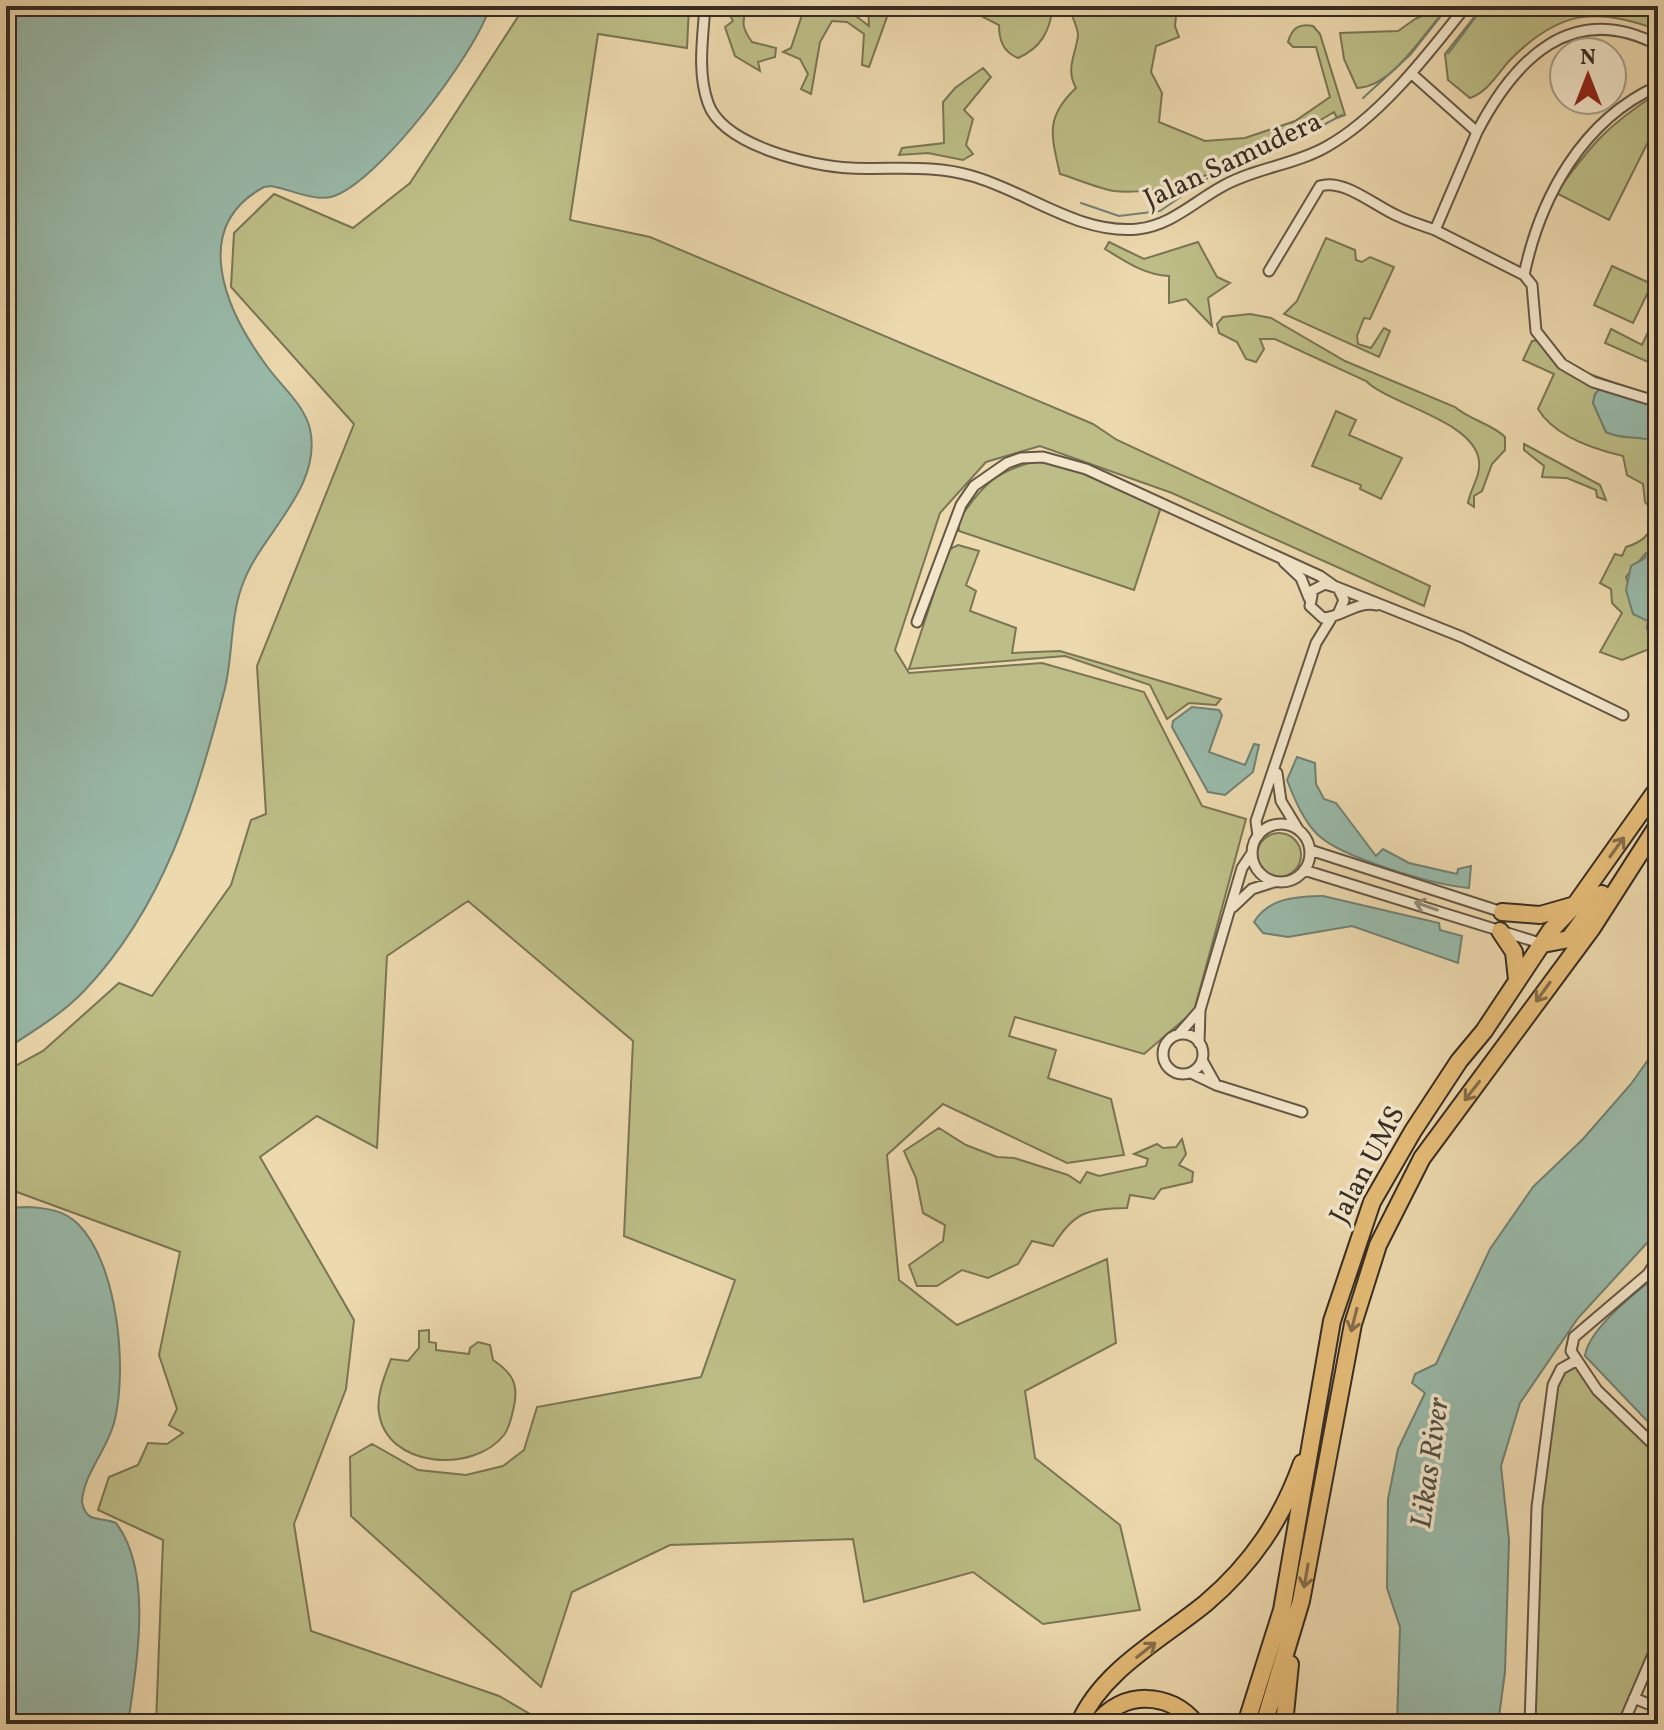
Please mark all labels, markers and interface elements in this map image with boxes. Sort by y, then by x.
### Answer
north arrow [1548,36,1628,116]
text: N [1580,43,1596,74]
street label: Jalan Samudera [1138,103,1328,219]
one-way arrow [1608,837,1625,858]
one-way arrow [1414,898,1439,912]
one-way arrow [1535,980,1552,1002]
one-way arrow [1463,1080,1481,1101]
street label: Jalan UMS [1321,1099,1415,1231]
one-way arrow [1346,1307,1361,1333]
water label: Likas River [1401,1394,1461,1531]
one-way arrow [1297,1562,1312,1588]
one-way arrow [1135,1642,1156,1659]

